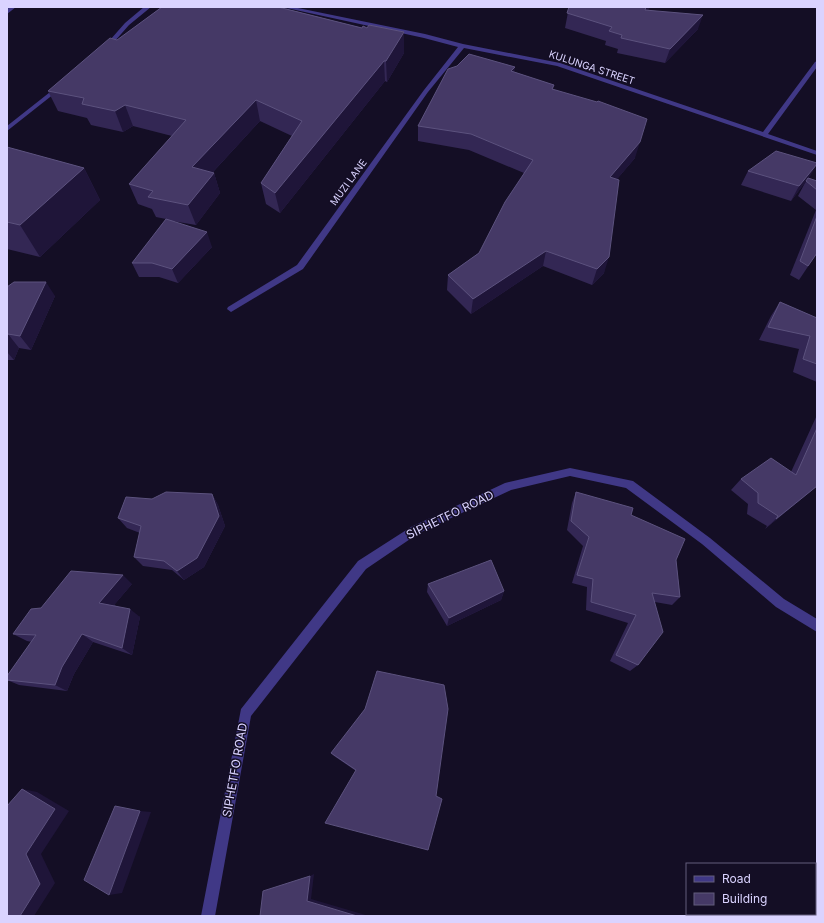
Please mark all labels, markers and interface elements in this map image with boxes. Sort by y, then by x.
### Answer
street label: KULUNGA STREET [548,47,636,87]
street label: MUZI LANE [327,156,369,208]
street label: SIPHETFO ROAD [404,487,496,542]
street label: SIPHETFO ROAD [219,722,250,818]
legend [686,863,816,915]
text: Road [722,871,751,886]
text: Building [722,891,767,906]

